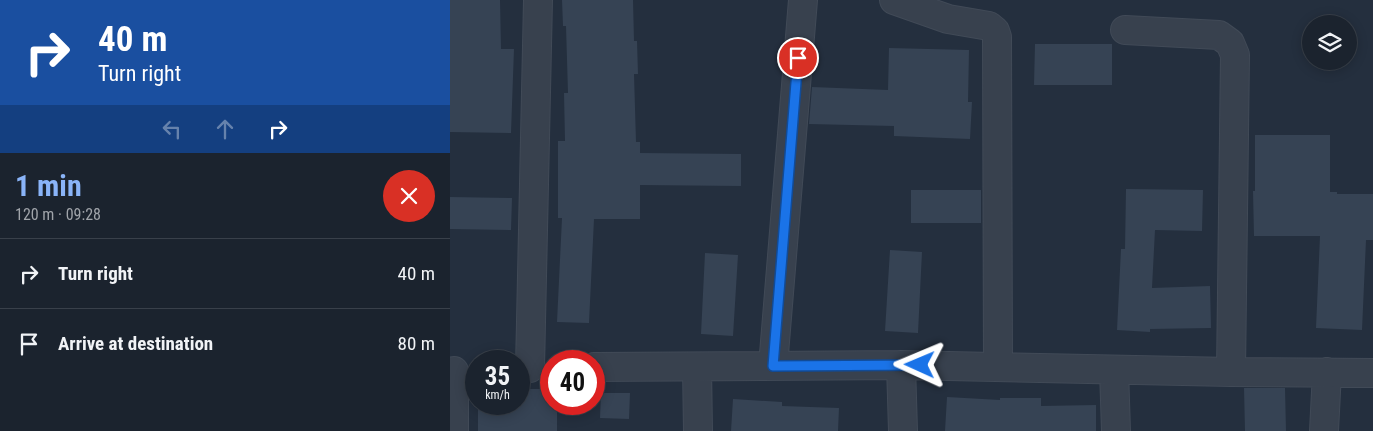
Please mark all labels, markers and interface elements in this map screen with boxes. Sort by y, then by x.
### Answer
map controls [1302,15,1357,70]
button: layers [1302,15,1357,70]
text: 40 m [98,19,167,60]
icon: right [15,20,80,85]
pin [777,37,819,79]
icon: arrive [784,44,812,72]
text: Turn right [98,61,181,86]
icon: left [158,115,186,143]
icon: ahead [211,115,239,143]
icon: right [264,115,292,143]
text: 1 min [15,168,82,203]
button: close [383,170,435,222]
text: 120 m · 09:28 [15,205,101,224]
icon: right [15,260,43,288]
text: Turn right [58,262,133,285]
text: 40 m [398,262,435,285]
icon: arrive [15,330,43,358]
text: Arrive at destination [58,332,213,355]
text: 80 m [398,332,435,355]
position arrow [893,338,945,390]
speed limit sign: 40 [540,350,605,415]
text: 35 [485,362,510,391]
text: km/h [485,388,510,402]

